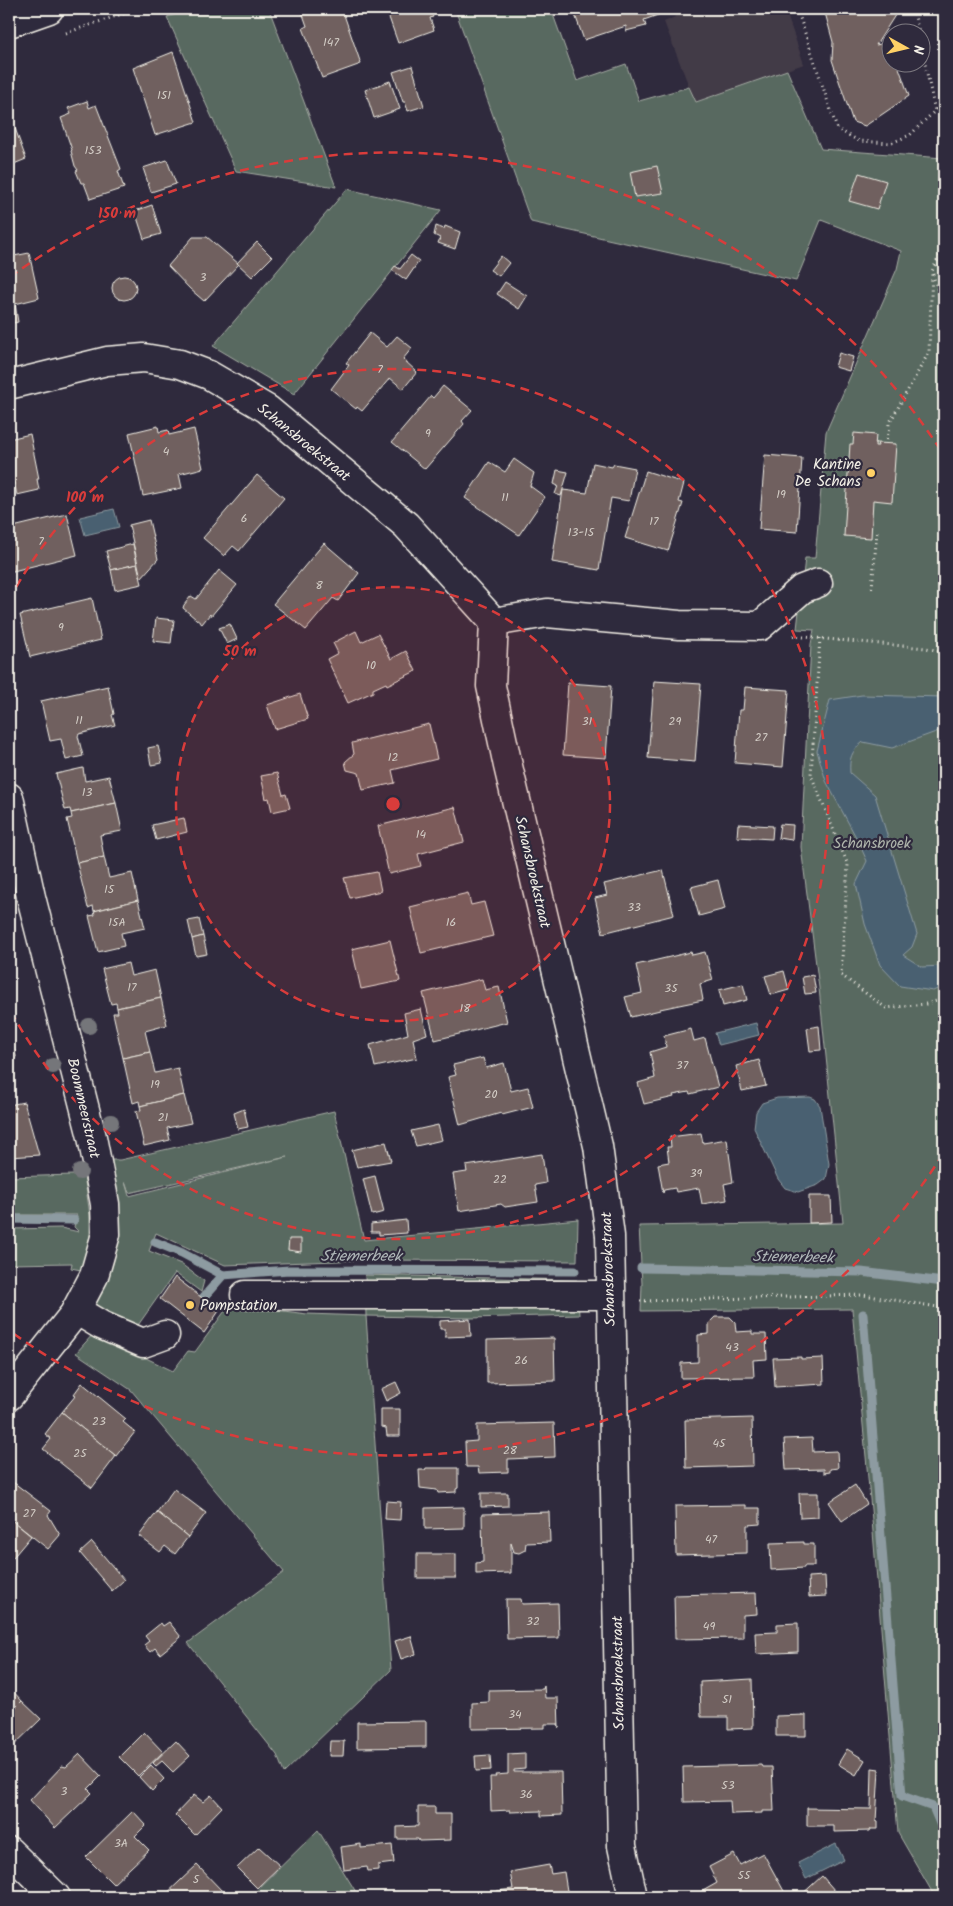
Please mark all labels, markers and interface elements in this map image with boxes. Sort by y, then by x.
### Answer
north arrow [880,22,930,72]
house number: 147 [323,33,339,52]
text: N [906,44,929,56]
house number: 151 [157,86,171,105]
house number: 153 [84,141,102,160]
text: 150 m [98,202,136,226]
house number: 3 [200,268,207,287]
house number: 7 [377,360,383,379]
street label: Schansbroekstraat [251,397,356,488]
house number: 9 [425,424,431,443]
house number: 4 [163,442,170,461]
place label: Kantine De Schans [794,453,862,494]
marker: Kantine De Schans [865,467,877,479]
house number: 19 [776,485,786,504]
text: 100 m [66,486,104,510]
house number: 11 [501,488,509,507]
house number: 6 [241,509,247,528]
house number: 17 [649,512,659,531]
house number: 13-15 [568,523,596,542]
house number: 7 [38,532,44,551]
house number: 8 [315,576,323,595]
house number: 9 [58,618,64,637]
text: 50 m [222,640,257,664]
house number: 10 [366,656,376,675]
house number: 11 [75,711,83,730]
house number: 31 [582,712,593,731]
house number: 29 [669,712,682,731]
house number: 27 [755,728,768,747]
house number: 12 [388,748,398,767]
house number: 13 [82,783,92,802]
centre of rings [384,795,402,813]
street label: Schansbroekstraat [507,814,557,931]
house number: 14 [416,825,427,844]
park label: Schansbroek [833,832,912,856]
house number: 15 [104,880,116,899]
house number: 33 [627,898,641,917]
house number: 15A [108,913,126,932]
house number: 16 [446,913,456,932]
house number: 17 [127,978,137,997]
house number: 35 [664,979,679,998]
house number: 18 [460,999,471,1018]
street label: Boommeerstraat [60,1056,106,1161]
house number: 37 [676,1056,689,1075]
house number: 19 [150,1075,160,1094]
house number: 20 [485,1085,497,1104]
house number: 21 [158,1108,169,1127]
house number: 39 [690,1164,702,1183]
house number: 22 [493,1170,507,1189]
street label: Schansbroekstraat [595,1211,623,1327]
water label: Stiemerbeek [320,1244,404,1269]
water label: Stiemerbeek [752,1244,836,1271]
place label: Pompstation [200,1294,277,1318]
marker: Pompstation [184,1299,196,1311]
house number: 43 [725,1338,739,1357]
house number: 26 [514,1351,528,1370]
house number: 23 [92,1412,106,1431]
house number: 45 [712,1434,727,1453]
house number: 28 [503,1441,518,1460]
house number: 25 [73,1444,88,1463]
house number: 27 [23,1504,36,1523]
house number: 47 [705,1530,718,1549]
house number: 32 [526,1612,540,1631]
street label: Schansbroekstraat [606,1615,632,1730]
house number: 49 [703,1617,715,1636]
house number: 51 [722,1690,732,1709]
house number: 34 [508,1705,522,1724]
house number: 53 [721,1776,735,1795]
house number: 3 [61,1782,68,1801]
house number: 36 [519,1785,533,1804]
house number: 3A [114,1834,128,1853]
house number: 55 [738,1866,752,1885]
house number: 5 [193,1870,201,1889]

